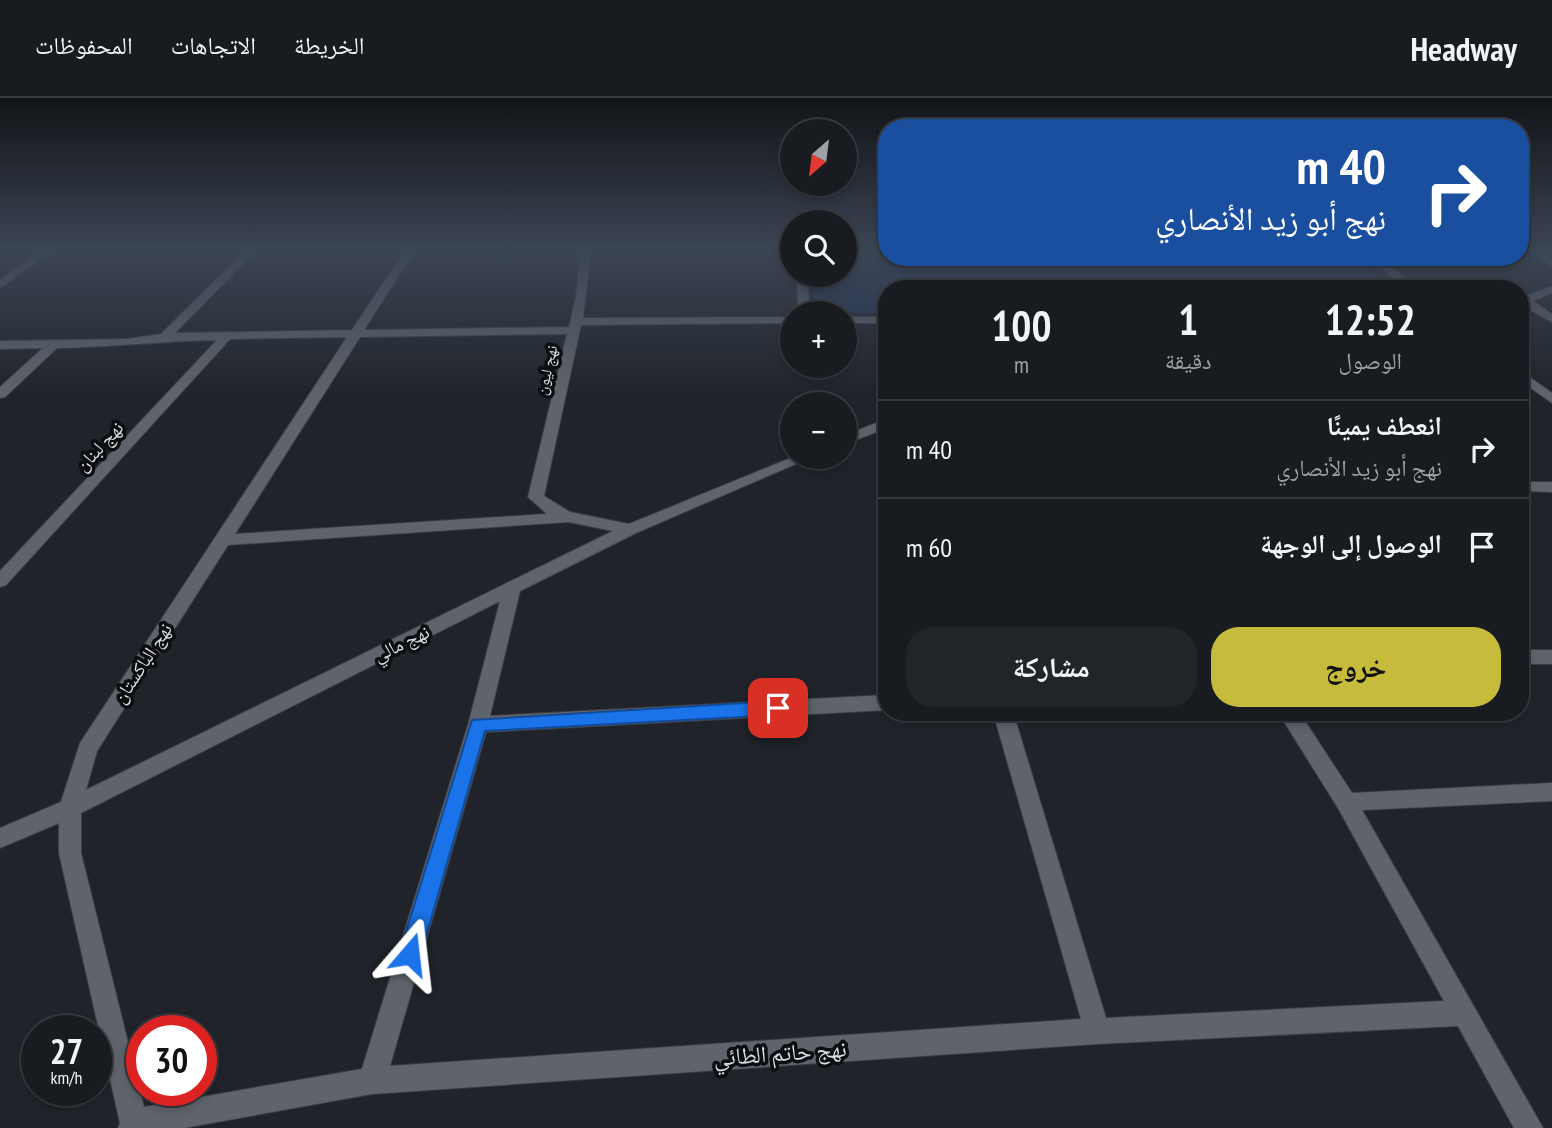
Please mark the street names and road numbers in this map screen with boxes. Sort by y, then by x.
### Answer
street label: نهج ليون [531,343,562,397]
street label: نهج لبنان [70,416,129,477]
street label: نهج الباكستان [107,618,178,708]
street label: نهج مالي [369,619,435,670]
street label: نهج حاتم الطائي [712,1033,848,1076]

